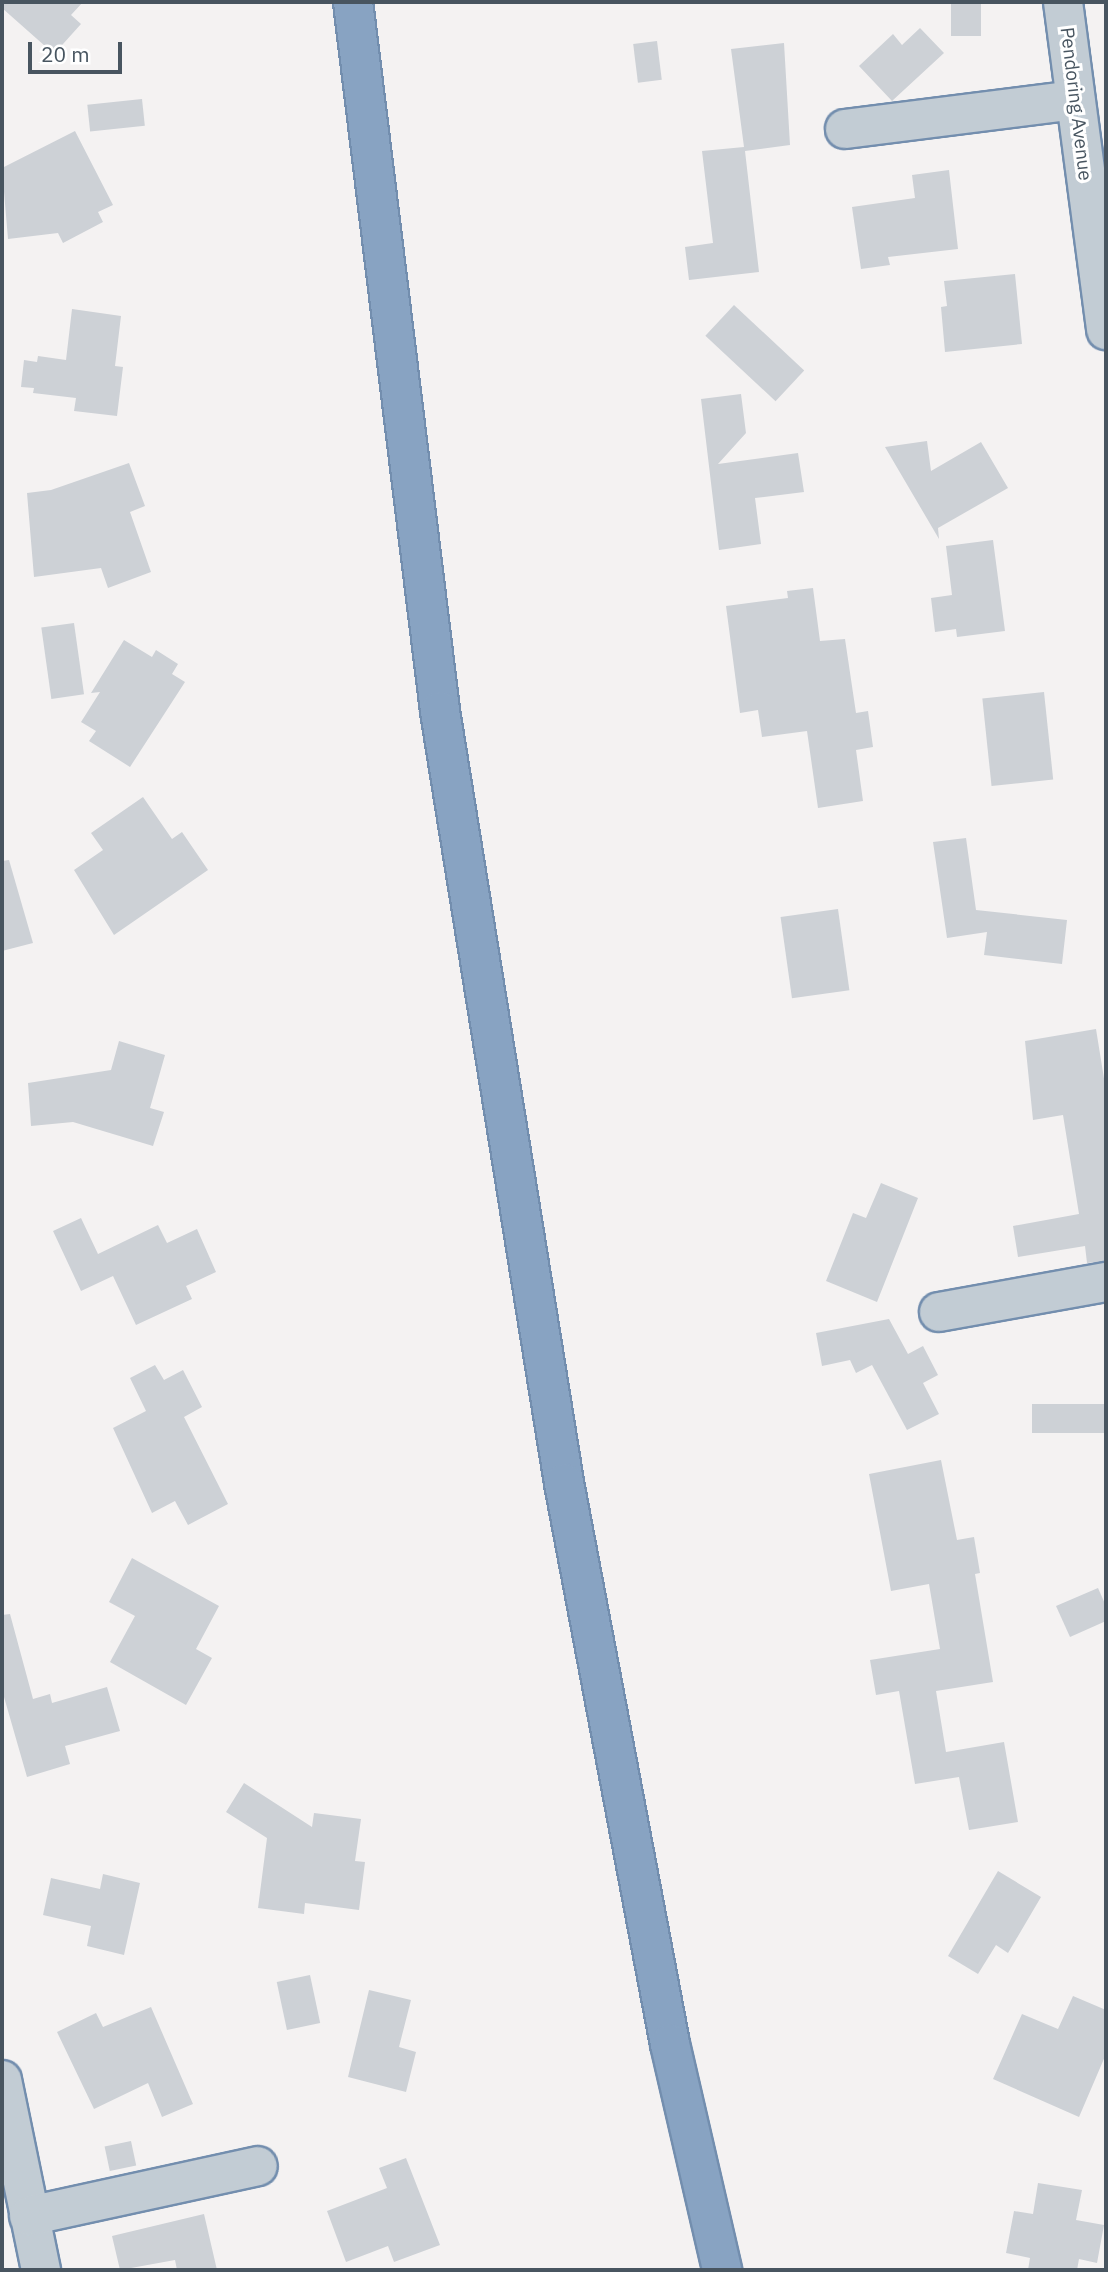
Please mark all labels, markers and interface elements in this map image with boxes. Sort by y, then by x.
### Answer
street label: Pendoring Avenue [1055,26,1097,182]
scale bar [32,28,126,72]
text: 20 m [41,40,90,68]

